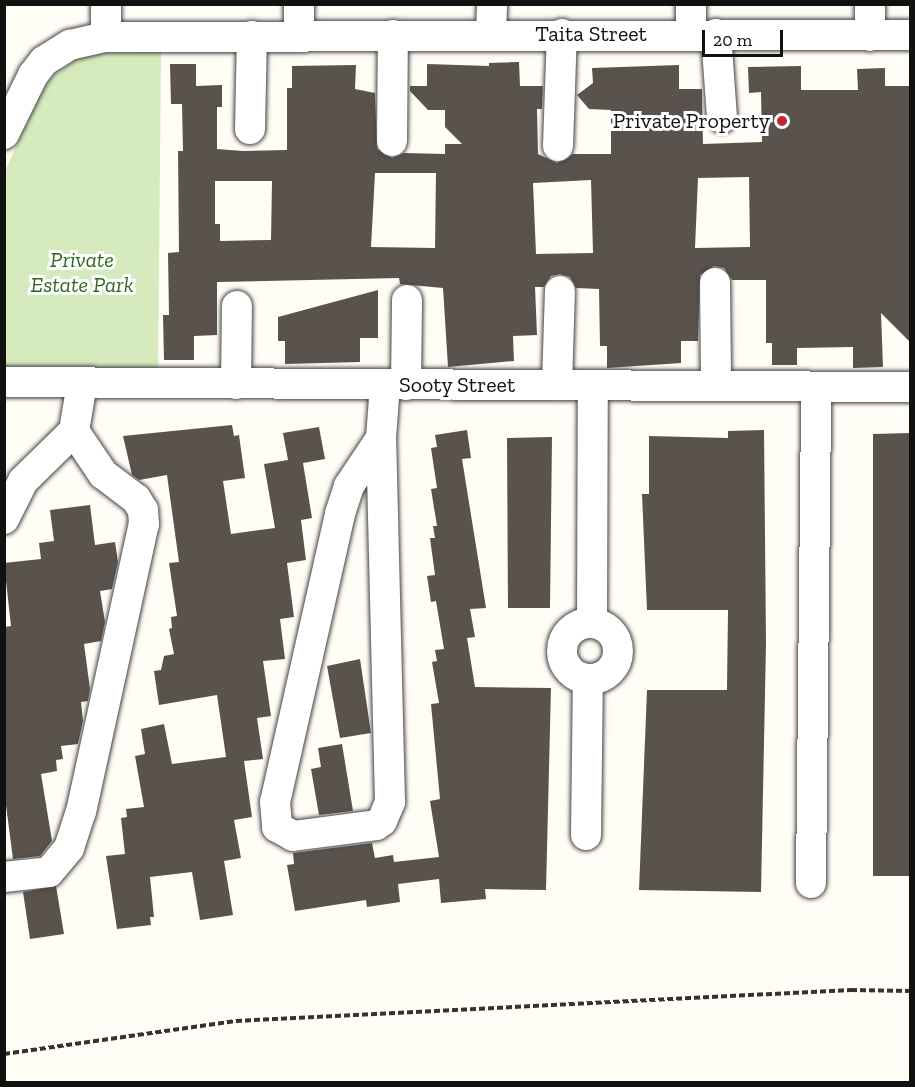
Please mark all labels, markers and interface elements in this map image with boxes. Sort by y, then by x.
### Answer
scale bar [705,18,786,56]
street label: Taita Street [535,21,647,47]
text: 20 m [713,29,752,51]
place label: Private Property [613,108,770,134]
marker: Private Property [775,114,789,128]
park label: Private Estate Park [31,246,133,298]
street label: Sooty Street [399,372,515,398]

